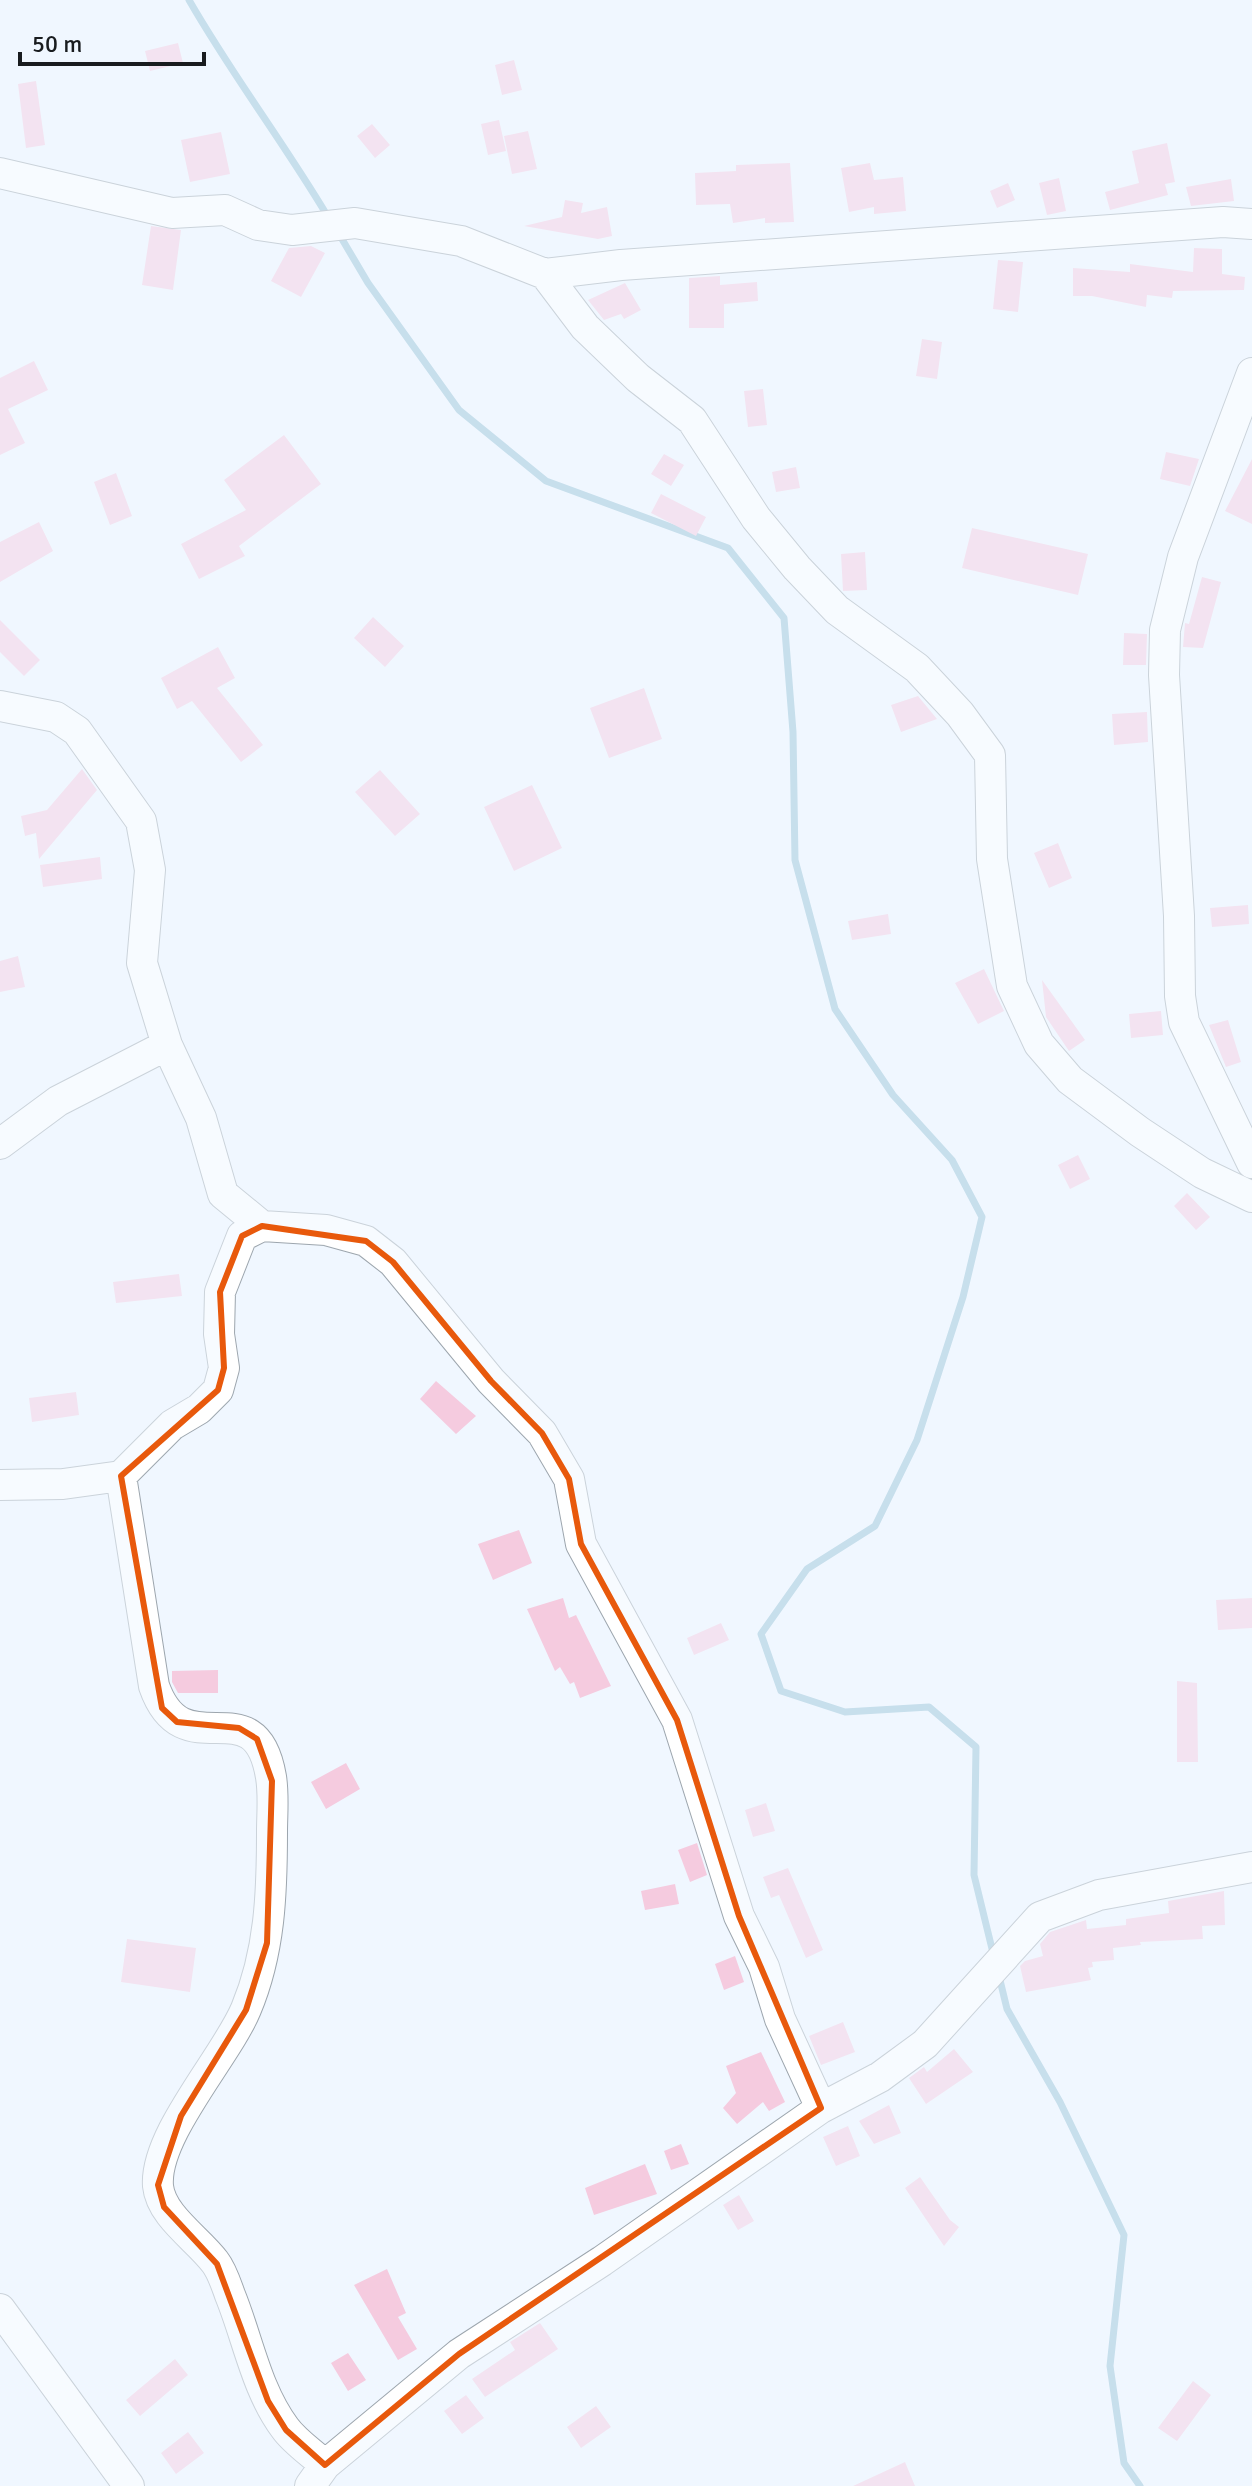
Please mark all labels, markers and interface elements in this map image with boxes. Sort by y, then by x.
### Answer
scale bar [20,16,204,66]
text: 50 m [32,29,82,59]

